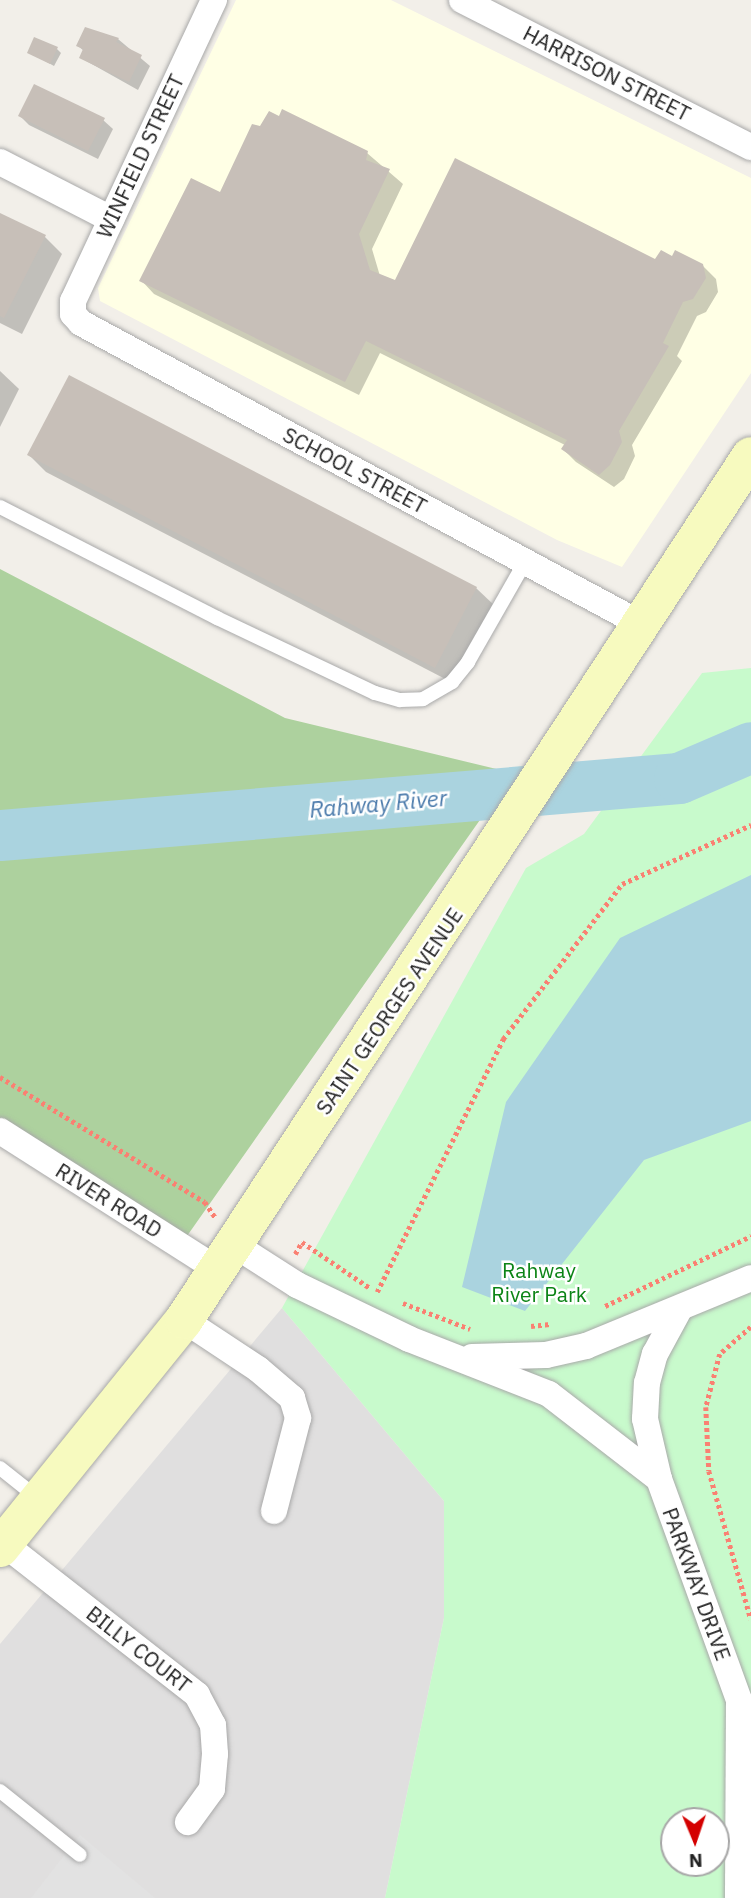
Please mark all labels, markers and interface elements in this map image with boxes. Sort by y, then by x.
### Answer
street label: HARRISON STREET [519,20,695,126]
street label: WINFIELD STREET [91,70,189,242]
street label: SCHOOL STREET [279,422,431,518]
water label: Rahway River [308,783,448,823]
street label: SAINT GEORGES AVENUE [310,903,468,1119]
street label: RIVER ROAD [51,1157,167,1243]
park label: Rahway River Park [491,1257,587,1307]
street label: PARKWAY DRIVE [658,1504,736,1664]
street label: BILLY COURT [82,1600,196,1698]
north arrow [660,1807,730,1877]
text: N [688,1849,703,1873]

